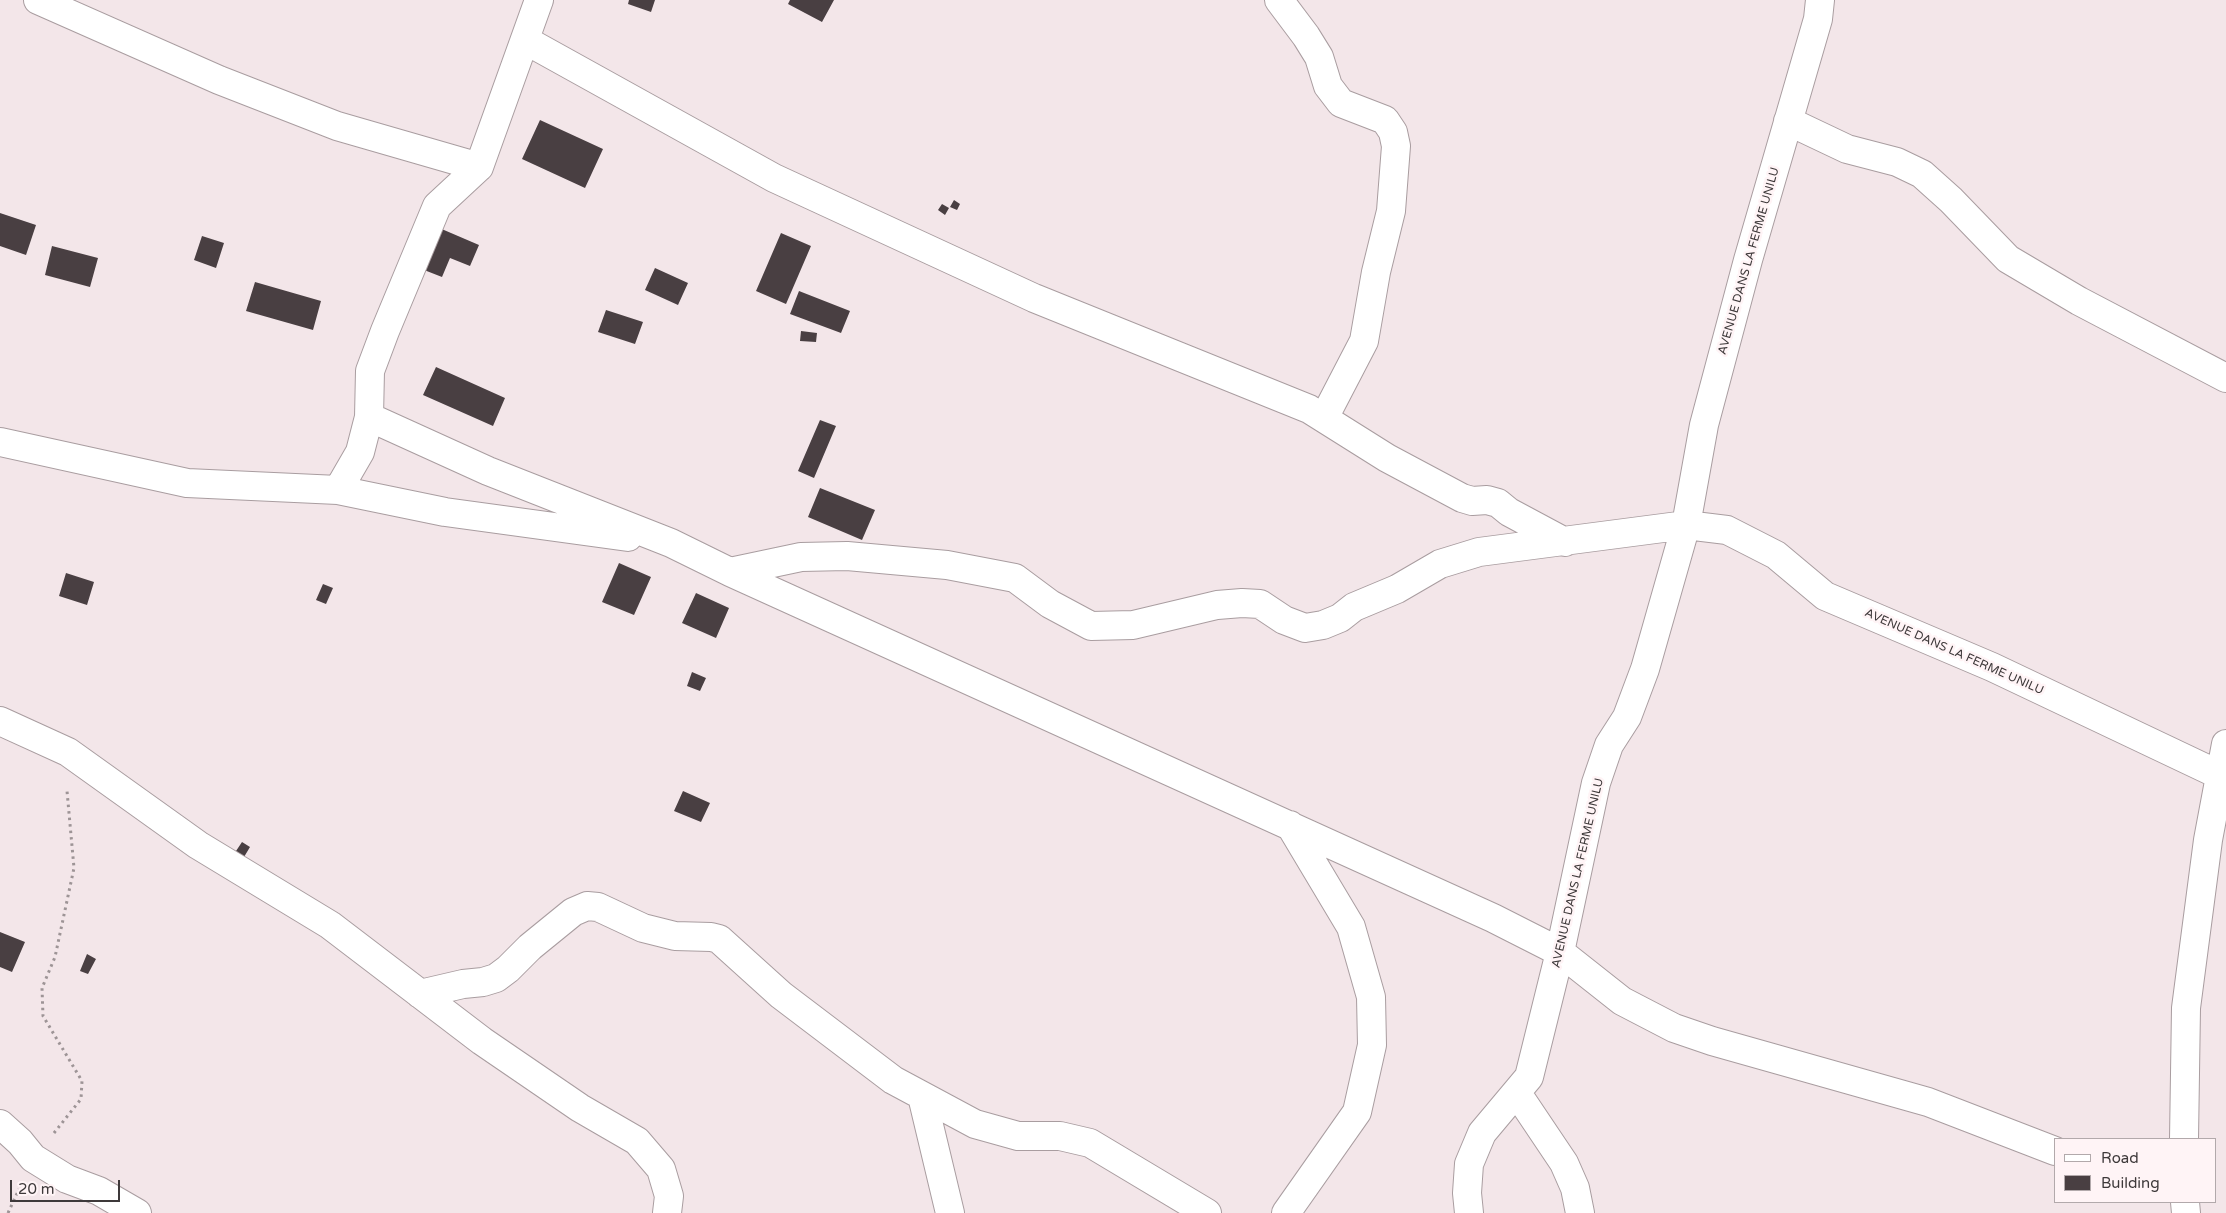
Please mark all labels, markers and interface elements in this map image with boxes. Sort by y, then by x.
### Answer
street label: AVENUE DANS LA FERME UNILU [1715,166,1783,356]
street label: AVENUE DANS LA FERME UNILU [1862,606,2046,698]
street label: AVENUE DANS LA FERME UNILU [1549,777,1607,969]
legend [2054,1138,2216,1203]
text: Road [2101,1149,2139,1167]
scale bar [12,1170,122,1202]
text: Building [2101,1174,2160,1192]
text: 20 m [18,1180,55,1198]

